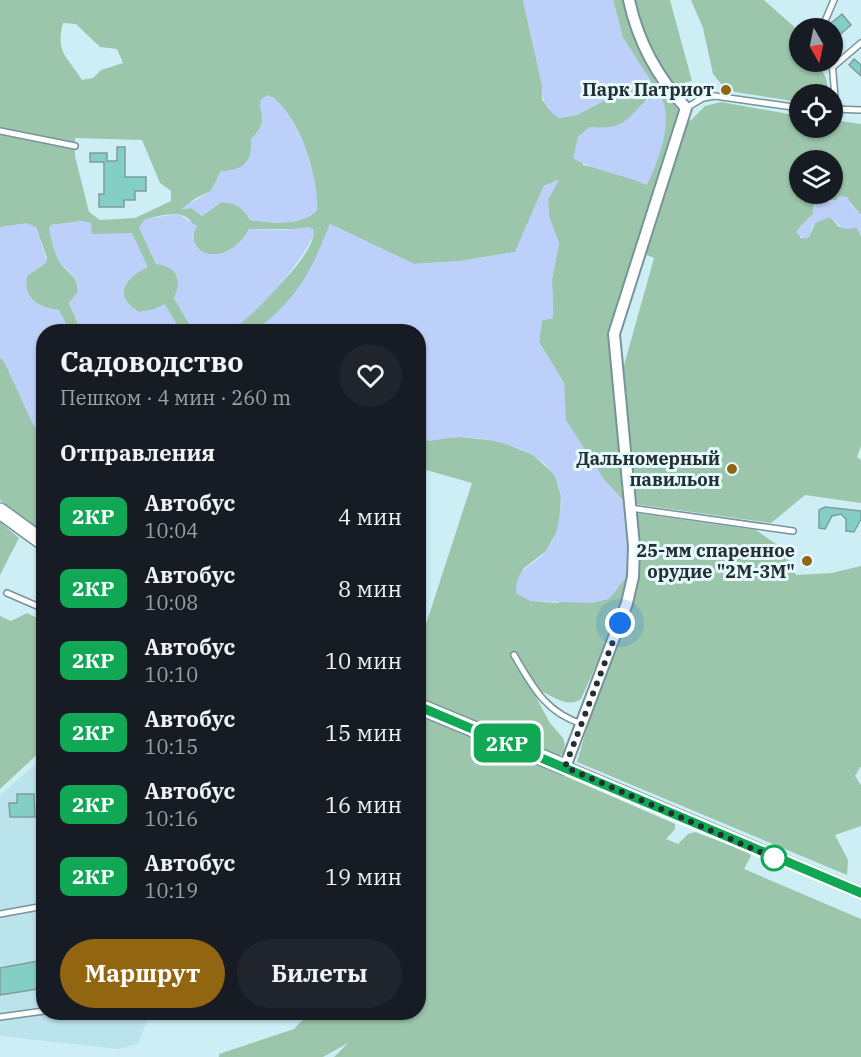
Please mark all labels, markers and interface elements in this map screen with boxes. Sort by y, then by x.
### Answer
north arrow [789,18,843,72]
map controls [789,18,843,204]
place label: Парк Патриот [582,78,714,101]
marker: Парк Патриот [719,83,733,97]
button: locate [789,84,843,138]
button: layers [789,150,843,204]
text: Садоводство [60,343,244,380]
button: heart [339,344,402,407]
text: Пешком · 4 мин · 260 m [60,384,291,411]
text: Отправления [60,438,215,467]
place label: Дальномерный павильон [576,447,720,491]
marker: Дальномерный павильон [725,462,739,476]
text: Автобус [145,488,235,517]
text: 2КР [72,502,115,530]
text: 4 мин [338,502,402,531]
text: 10:04 [145,517,198,544]
place label: 25-мм спаренное орудие "2М-3М" [636,539,795,583]
marker: 25-мм спаренное орудие "2М-3М" [800,554,814,568]
text: Автобус [145,560,235,589]
text: 2КР [72,574,115,602]
text: 8 мин [338,574,402,603]
text: 10:08 [145,589,198,616]
your location [605,608,635,638]
text: Автобус [145,632,235,661]
text: 2КР [72,646,115,674]
text: 10 мин [325,646,402,675]
text: 10:10 [145,661,198,688]
text: Автобус [145,704,235,733]
text: 2КР [72,718,115,746]
text: 15 мин [325,718,402,747]
line badge: 2КР [472,724,542,762]
text: 2КР [486,729,528,757]
text: 10:15 [145,733,198,760]
text: Автобус [145,776,235,805]
text: 2КР [72,790,115,818]
text: 16 мин [325,790,402,819]
text: 10:16 [145,805,198,832]
unlabelled marker [761,845,787,871]
text: Автобус [145,848,235,877]
text: 2КР [72,862,115,890]
text: 19 мин [325,862,402,891]
text: 10:19 [145,877,198,904]
button: Маршрут [60,939,225,1008]
button: Билеты [237,939,402,1008]

